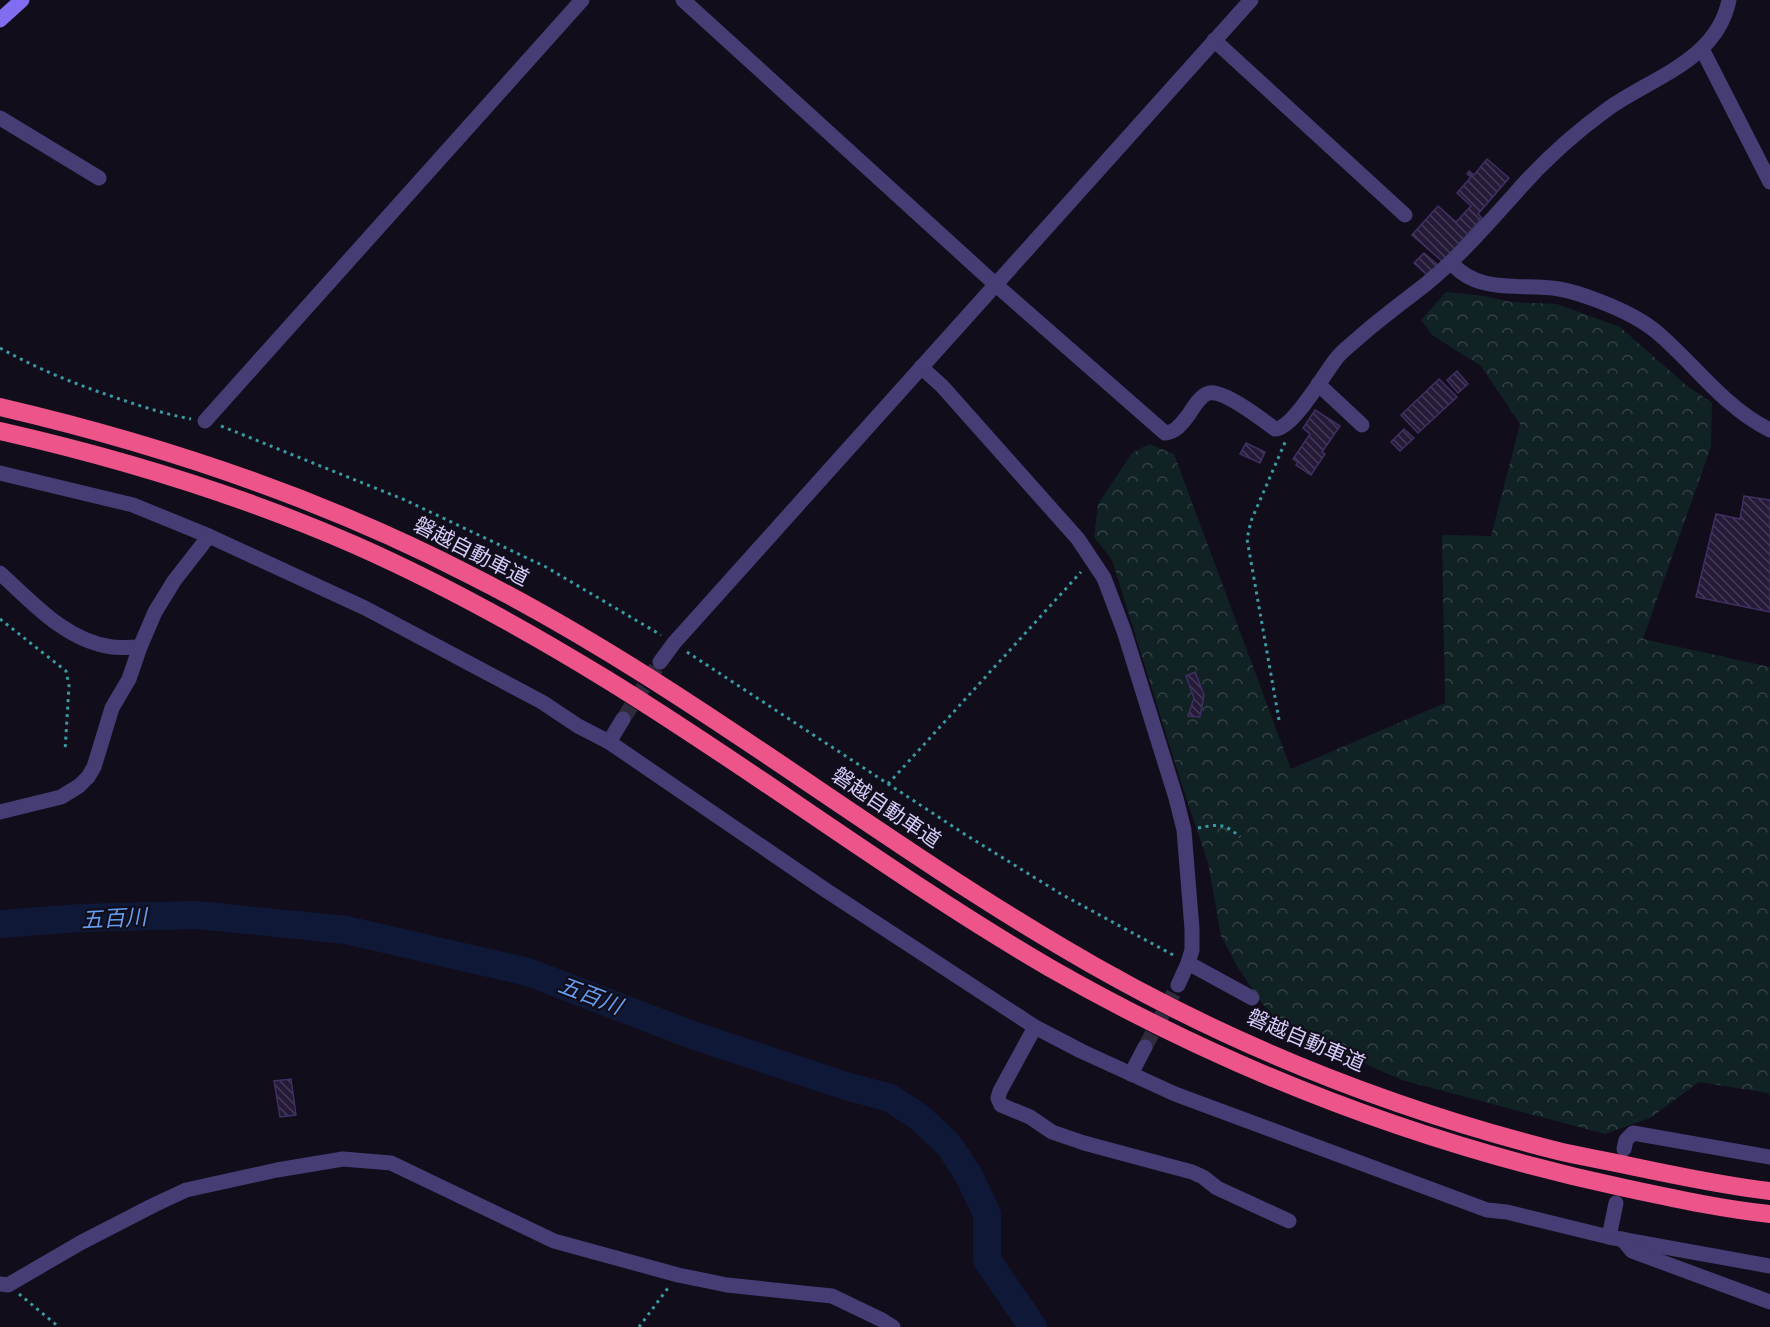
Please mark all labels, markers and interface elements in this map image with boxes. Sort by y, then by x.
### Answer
street label: 磐越自動車道 [410,513,532,590]
street label: 磐越自動車道 [828,763,945,852]
water label: 五百川 [80,906,150,932]
water label: 五百川 [555,974,627,1019]
street label: 磐越自動車道 [1244,1006,1368,1075]

